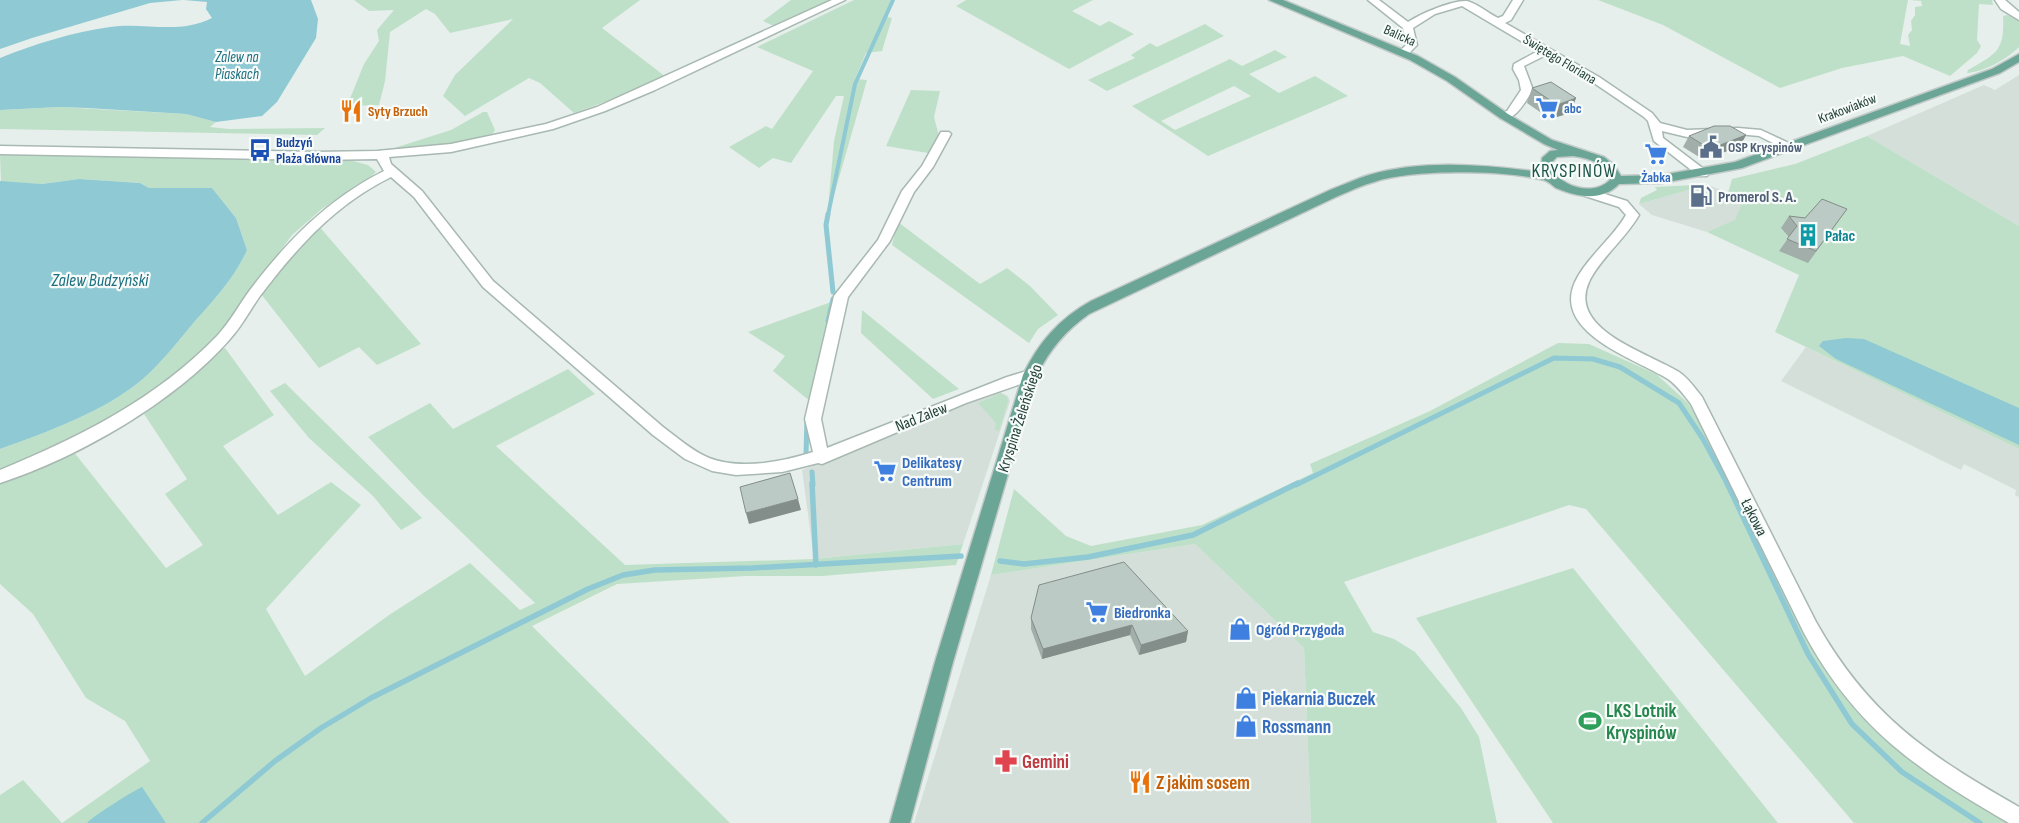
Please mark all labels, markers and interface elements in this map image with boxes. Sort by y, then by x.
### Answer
street label: Balicka [1381,21,1419,50]
street label: Świętego Floriana [1520,31,1599,88]
water label: Zalew na Piaskach [214,48,259,84]
street label: Krakowiaków [1816,90,1879,127]
supermarket icon: abc [1534,95,1560,121]
restaurant icon: Syty Brzuch [338,98,364,124]
place label: abc [1564,100,1582,117]
place label: Syty Brzuch [368,103,428,120]
place label: Budzyń Plaża Główna [276,134,341,167]
public building icon: OSP Kryspinów [1698,134,1724,160]
bus stop icon: Budzyń Plaża Główna [247,137,273,163]
place label: OSP Kryspinów [1728,139,1803,156]
supermarket icon: Żabka [1643,141,1669,167]
district label: KRYSPINÓW [1531,160,1617,183]
place label: Żabka [1641,169,1671,186]
fuel station icon: Promerol S. A. [1688,183,1714,209]
place label: Promerol S. A. [1718,188,1797,207]
building icon: Pałac [1795,222,1821,248]
place label: Pałac [1825,227,1855,246]
water label: Zalew Budzyński [51,270,149,291]
street label: Kryspina Żeleńskiego [994,362,1047,475]
street label: Nad Zalew [893,398,950,436]
place label: Delikatesy Centrum [902,454,962,491]
supermarket icon: Delikatesy Centrum [872,458,898,484]
street label: Łąkowa [1736,495,1771,540]
supermarket icon: Biedronka [1084,599,1110,625]
place label: Biedronka [1114,604,1171,623]
shop icon: Ogród Przygoda [1227,616,1253,642]
place label: Ogród Przygoda [1256,621,1344,640]
shop icon: Piekarnia Buczek [1233,685,1259,711]
place label: Piekarnia Buczek [1262,688,1376,711]
place label: LKS Lotnik Kryspinów [1606,700,1677,745]
sports icon: LKS Lotnik Kryspinów [1577,708,1603,734]
shop icon: Rossmann [1233,713,1259,739]
place label: Rossmann [1262,716,1331,739]
pharmacy icon: Gemini [993,748,1019,774]
place label: Gemini [1022,751,1069,774]
restaurant icon: Z jakim sosem [1127,769,1153,795]
place label: Z jakim sosem [1156,772,1250,795]

